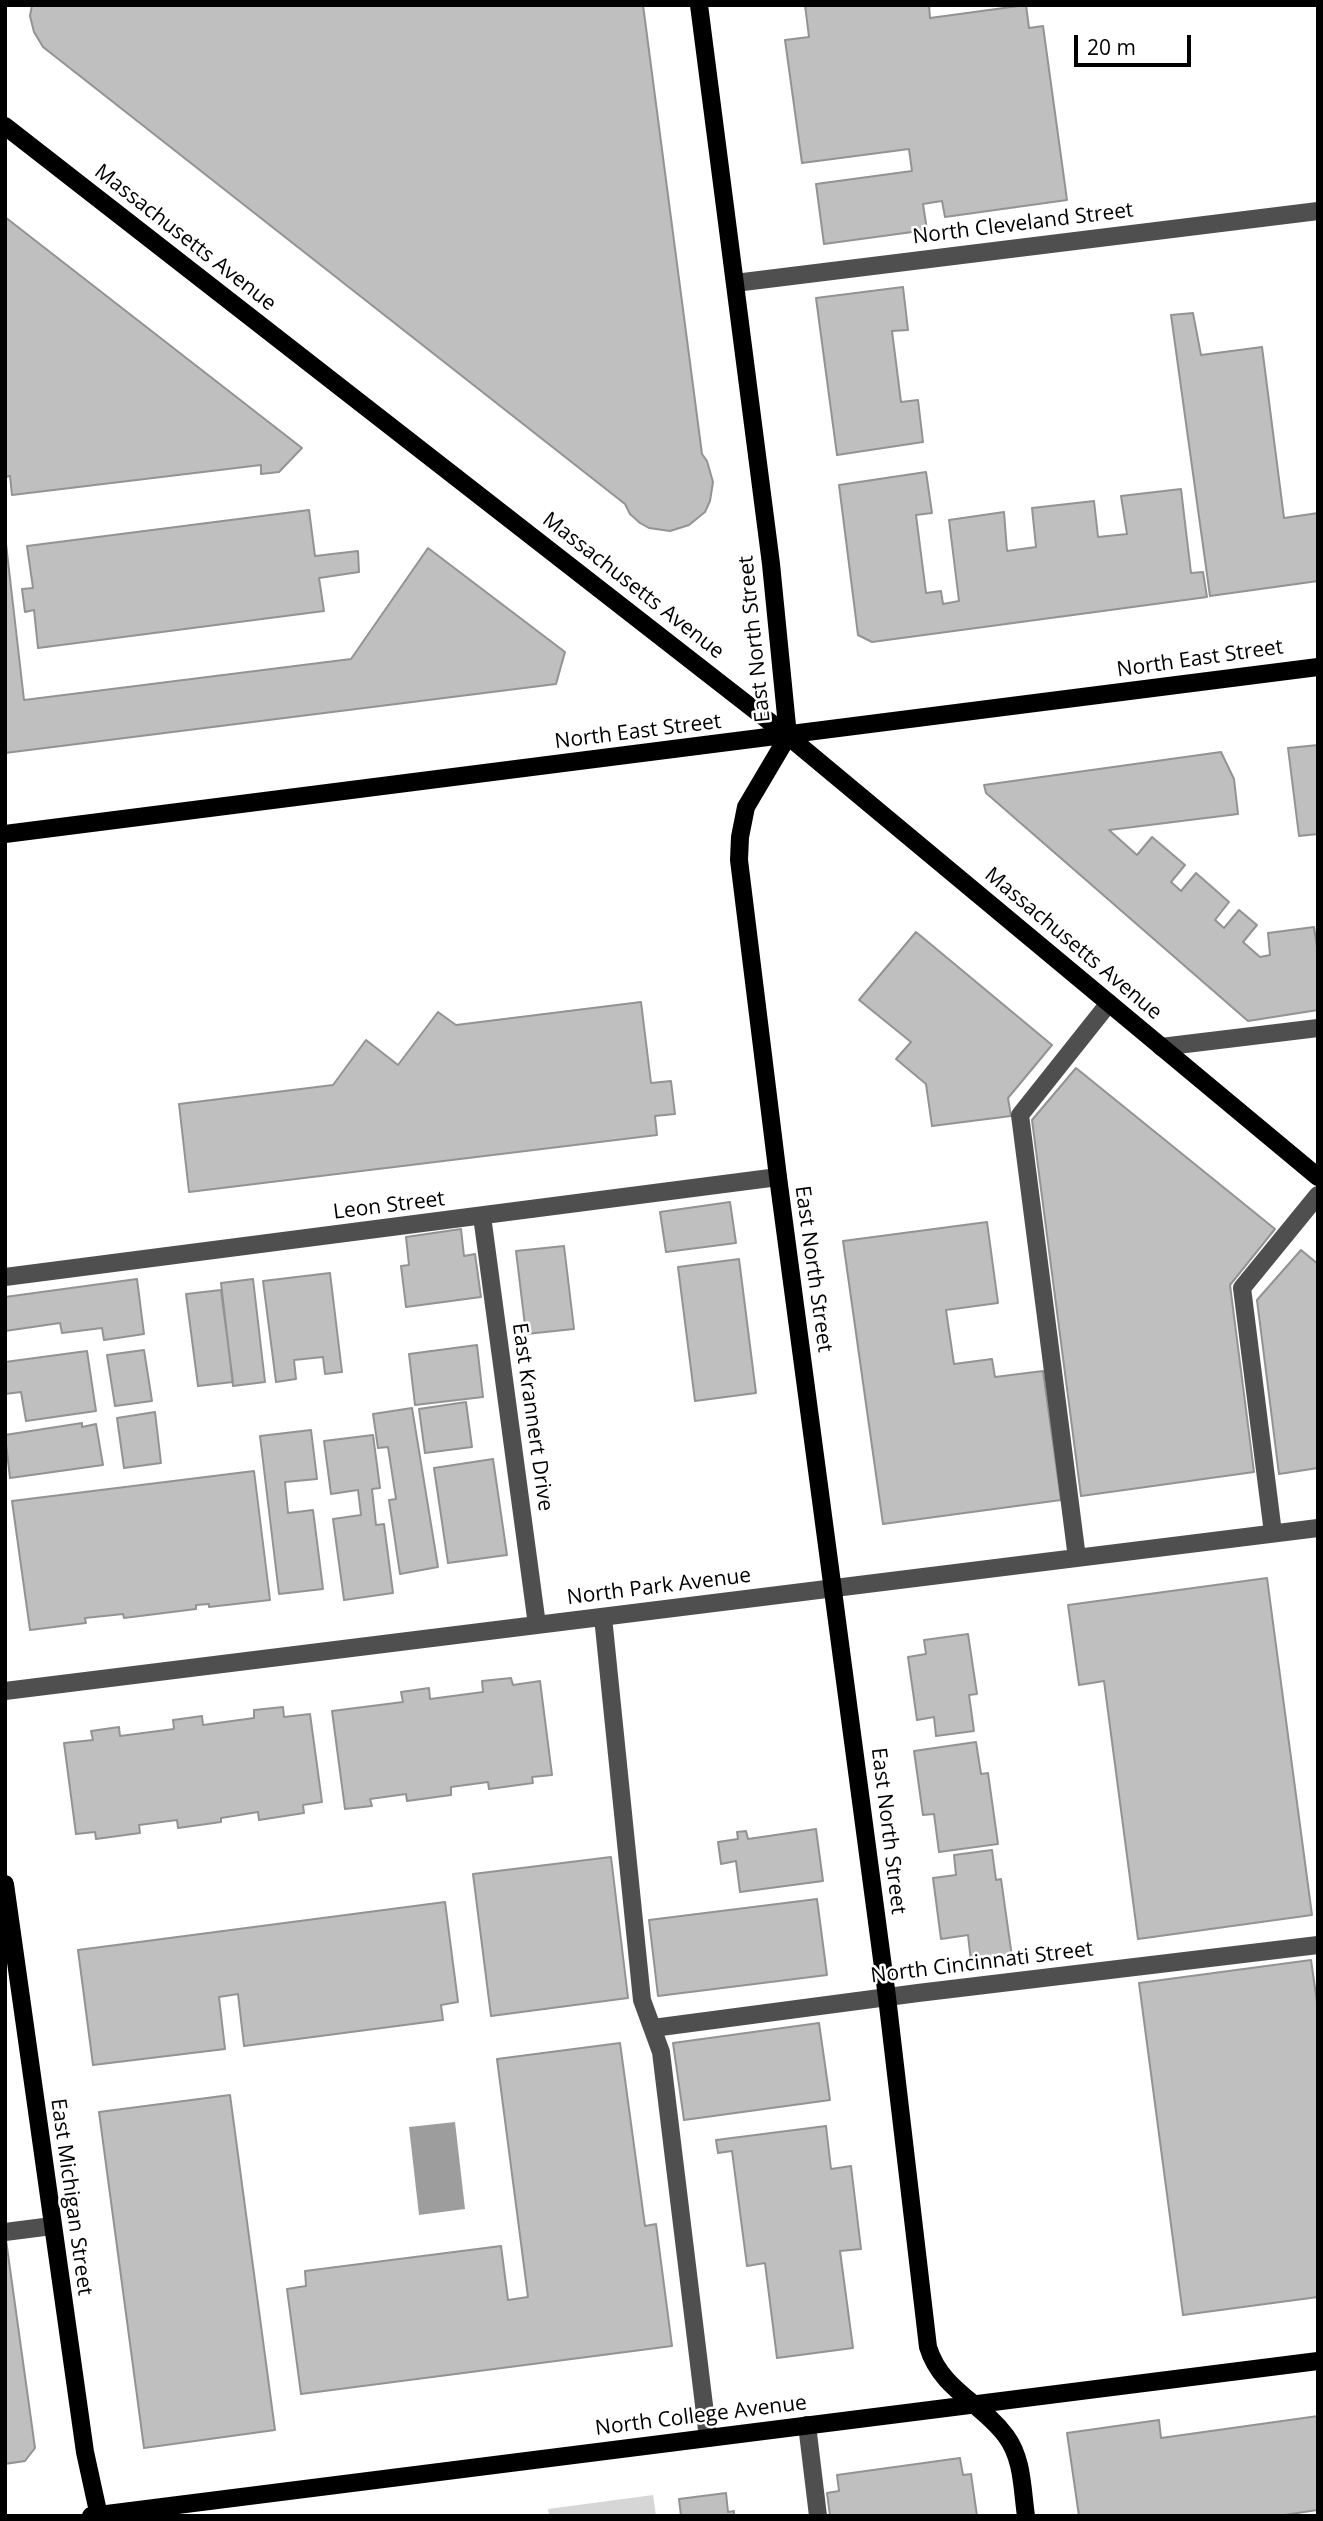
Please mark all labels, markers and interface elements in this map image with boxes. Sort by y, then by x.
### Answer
scale bar [1078,21,1195,65]
text: 20 m [1087,33,1136,61]
street label: Massachusetts Avenue [89,159,281,317]
street label: North Cleveland Street [911,198,1135,250]
street label: Massachusetts Avenue [537,507,729,665]
street label: East North Street [734,554,776,724]
street label: North East Street [1115,635,1285,683]
street label: North East Street [553,709,723,755]
street label: Massachusetts Avenue [979,863,1167,1025]
street label: East North Street [789,1184,837,1354]
street label: Leon Street [332,1187,446,1225]
street label: East Krannert Drive [506,1321,558,1513]
street label: North Park Avenue [565,1563,753,1611]
street label: East North Street [865,1746,911,1916]
street label: North Cincinnati Street [869,1937,1095,1989]
street label: East Michigan Street [45,2097,97,2297]
street label: North College Avenue [594,2391,808,2441]

